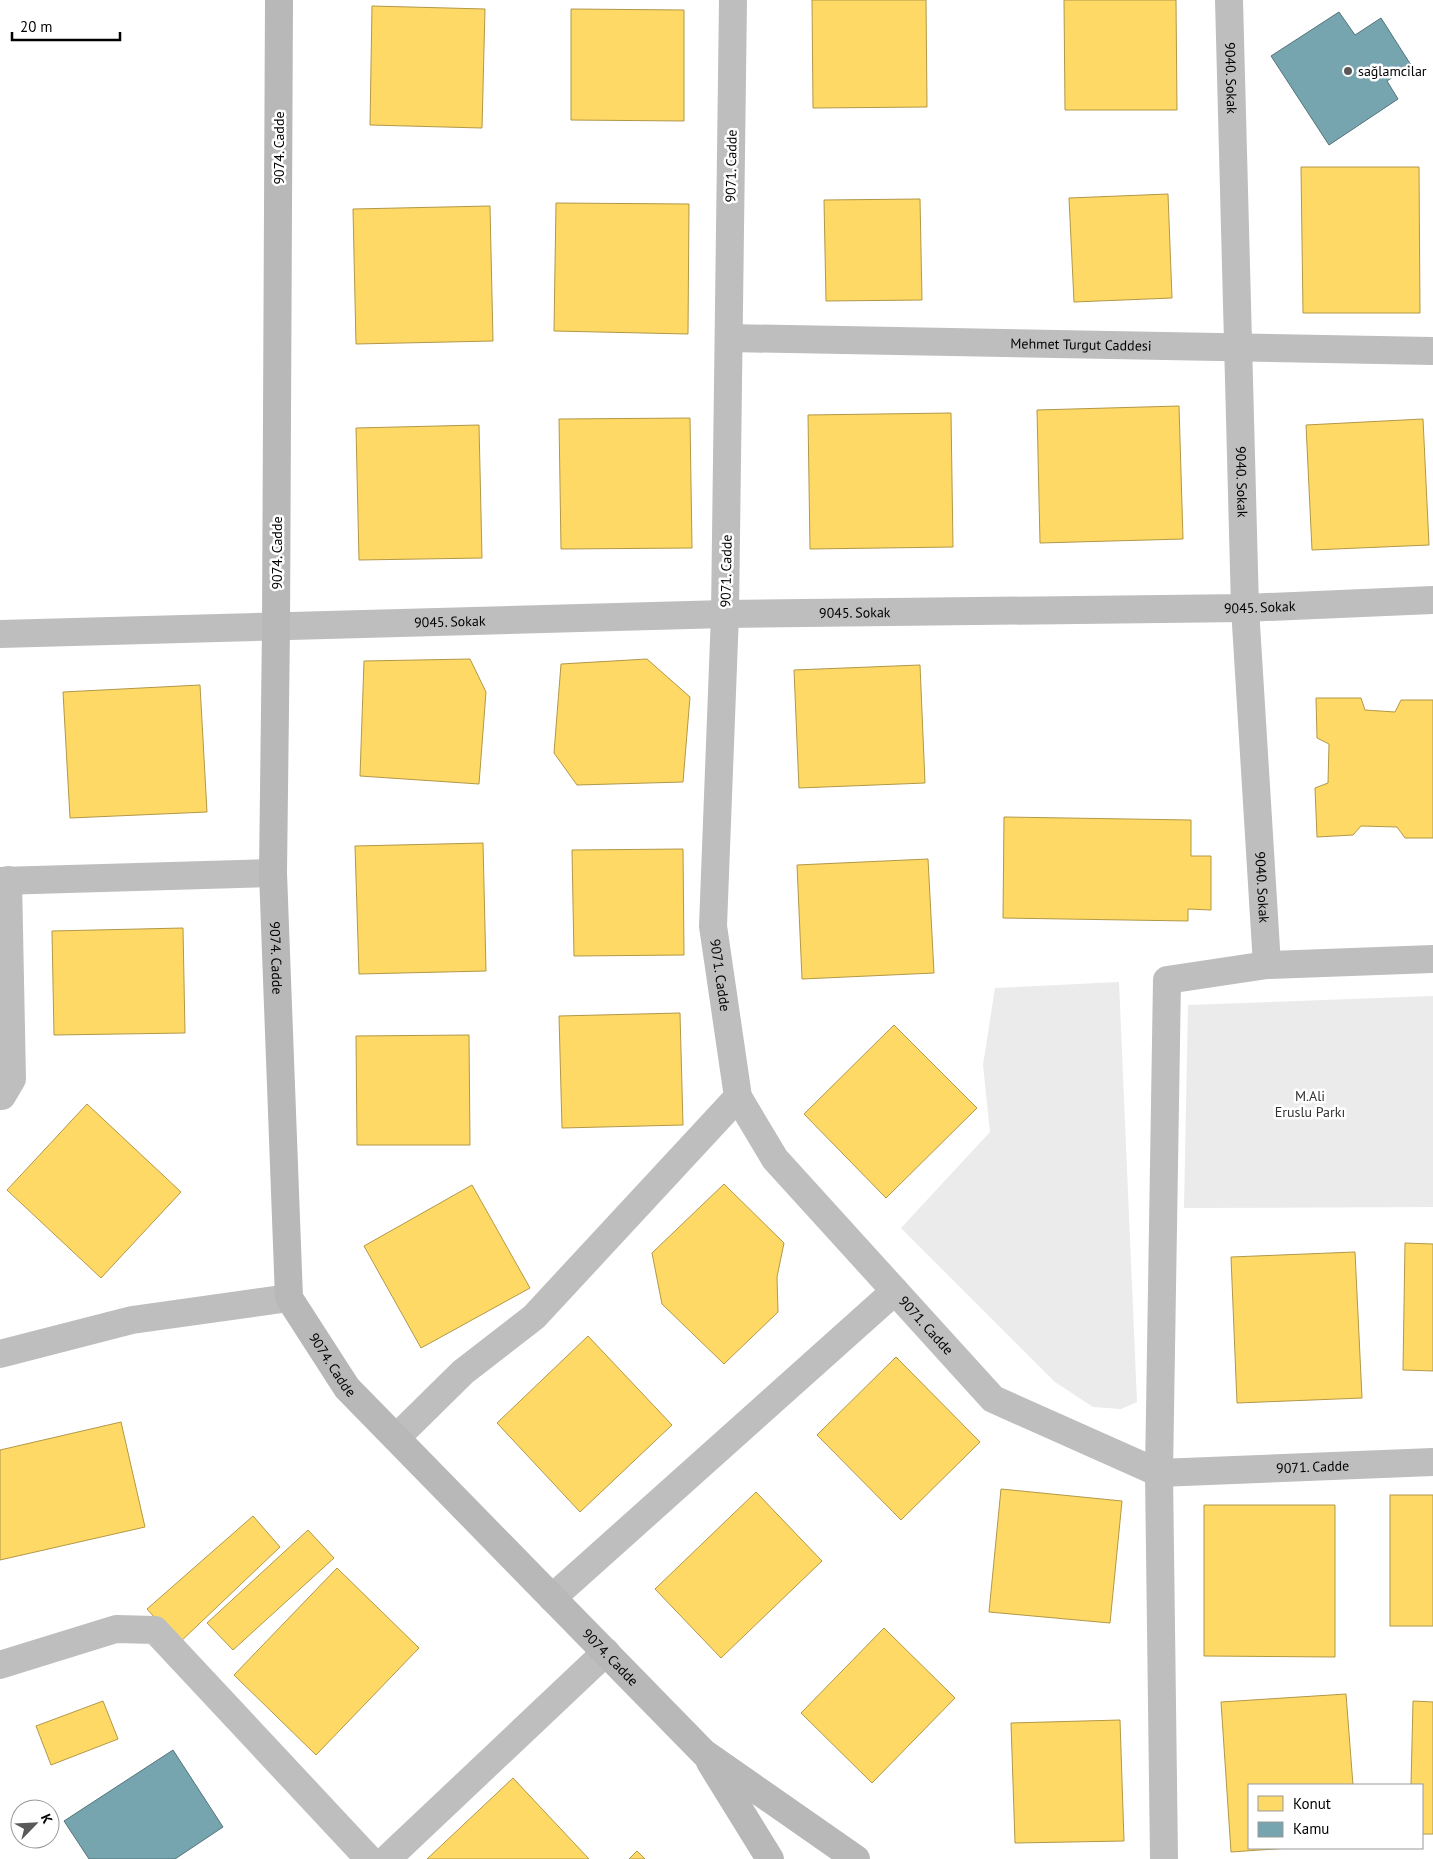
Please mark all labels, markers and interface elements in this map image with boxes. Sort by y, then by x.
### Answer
scale bar [12,10,120,42]
text: 20 m [20,17,53,36]
street label: 9040. Sokak [1221,42,1241,114]
place label: sağlamcilar [1358,62,1427,80]
marker: sağlamcilar [1342,65,1354,77]
street label: 9074. Cadde [270,111,288,185]
street label: 9071. Cadde [721,129,741,203]
street label: Mehmet Turgut Caddesi [1010,334,1152,355]
street label: 9040. Sokak [1232,446,1252,518]
street label: 9074. Cadde [268,516,286,590]
street label: 9071. Cadde [716,534,736,608]
street label: 9045. Sokak [1224,597,1296,617]
street label: 9045. Sokak [819,603,891,622]
street label: 9045. Sokak [414,612,486,632]
street label: 9040. Sokak [1251,851,1273,924]
street label: 9074. Cadde [266,921,287,995]
street label: 9071. Cadde [706,938,734,1013]
park label: M.Ali Eruslu Parkı [1275,1087,1345,1121]
street label: 9071. Cadde [895,1292,957,1358]
street label: 9074. Cadde [305,1329,360,1401]
street label: 9071. Cadde [1276,1456,1350,1477]
street label: 9074. Cadde [578,1625,642,1690]
legend [1248,1784,1423,1849]
text: Konut [1293,1794,1331,1813]
north arrow [10,1799,60,1849]
text: K [37,1811,57,1827]
text: Kamu [1293,1819,1329,1838]

